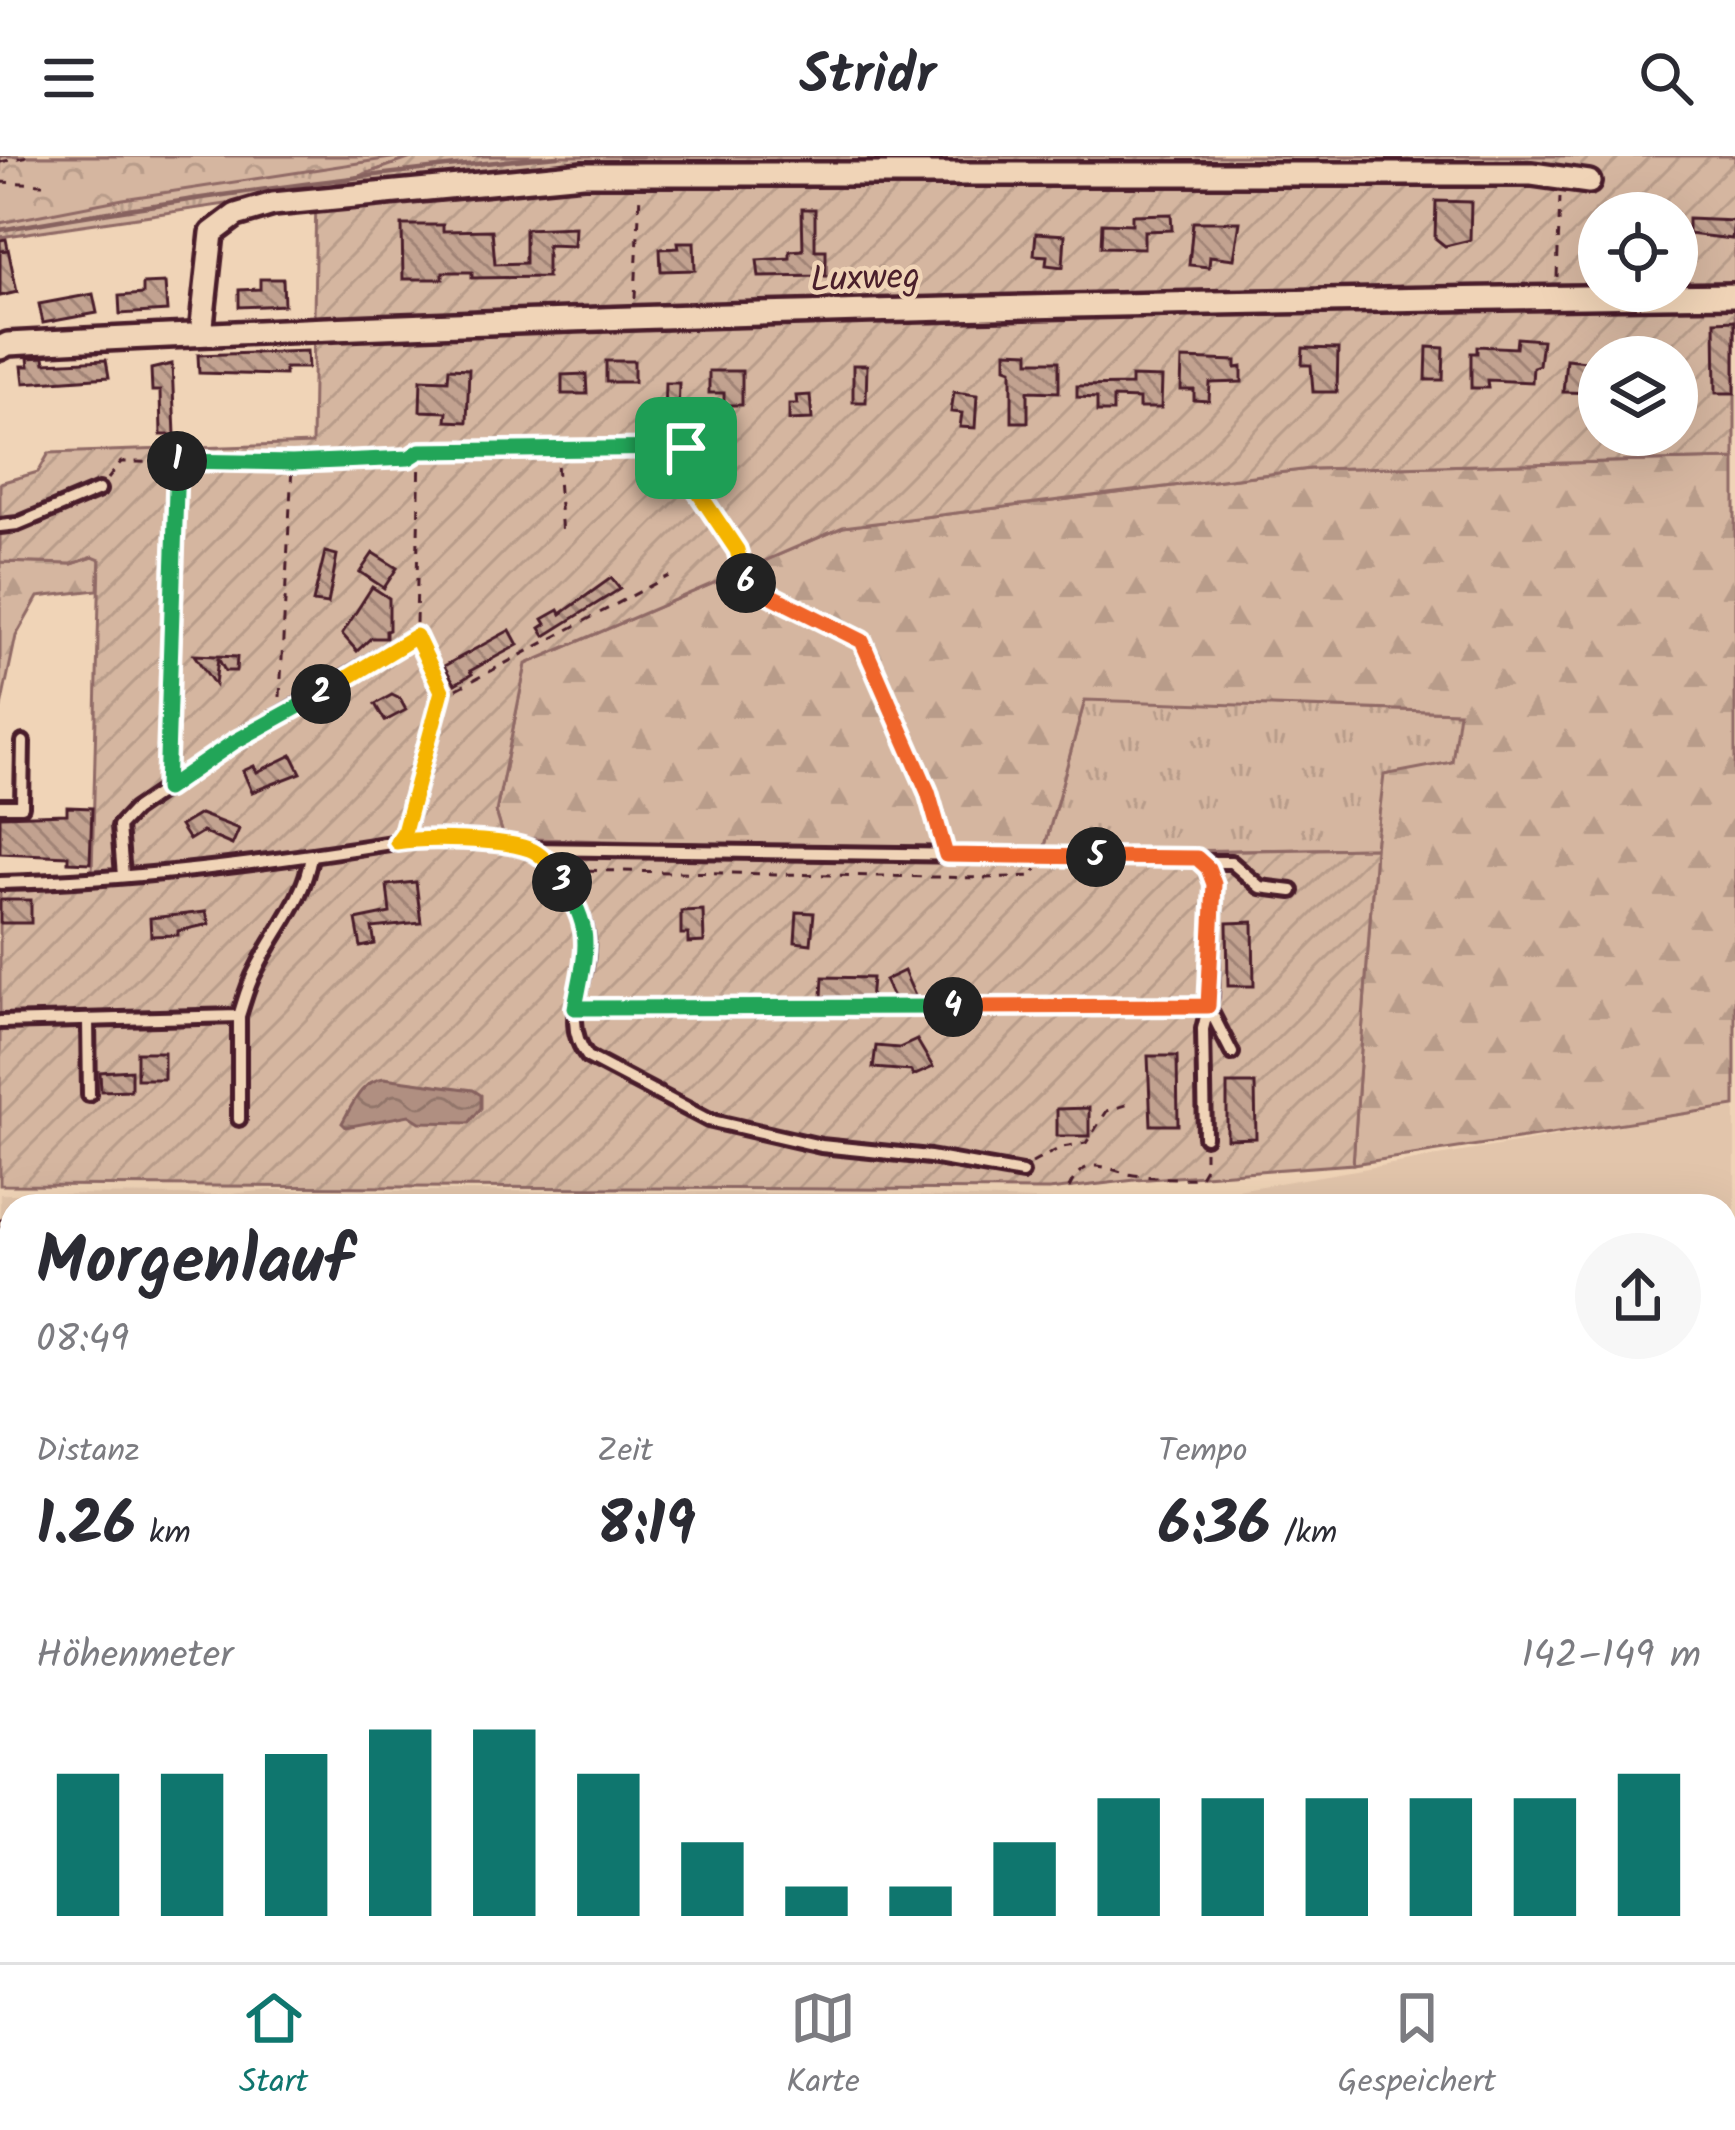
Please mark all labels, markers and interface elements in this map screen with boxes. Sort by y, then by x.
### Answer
text: Stridr [799,35,936,121]
icon: menu [36,45,102,111]
icon: search [1633,45,1699,111]
map controls [1578,192,1698,456]
button: locate [1578,192,1698,312]
street label: Luxweg [809,249,921,310]
button: layers [1578,336,1698,456]
pin [635,397,737,499]
icon: arrive [653,415,719,481]
pin: 1 [147,431,207,491]
text: 1 [172,434,182,487]
pin: 6 [716,553,776,613]
text: 6 [737,556,755,609]
pin: 2 [291,664,351,724]
text: 2 [311,667,331,720]
pin: 5 [1066,827,1126,887]
text: 5 [1088,830,1104,883]
pin: 3 [532,852,592,912]
text: 3 [553,855,571,908]
pin: 4 [923,977,983,1037]
text: 4 [944,980,962,1033]
text: Morgenlauf [36,1212,352,1317]
button: share [1575,1233,1701,1359]
text: 08:49 [36,1310,129,1372]
text: Distanz [36,1426,140,1479]
text: Zeit [597,1426,653,1479]
text: Tempo [1158,1426,1248,1479]
text: 1.26 [36,1479,136,1575]
text: 8:19 [597,1479,696,1575]
text: 6:36 [1158,1479,1271,1575]
text: km [136,1508,191,1561]
text: /km [1271,1508,1337,1561]
text: Höhenmeter [36,1626,233,1688]
text: 142–149 m [1521,1626,1701,1688]
tab: Start [239,1985,308,2110]
tab: Karte [786,1985,860,2110]
tab: Gespeichert [1338,1985,1496,2110]

